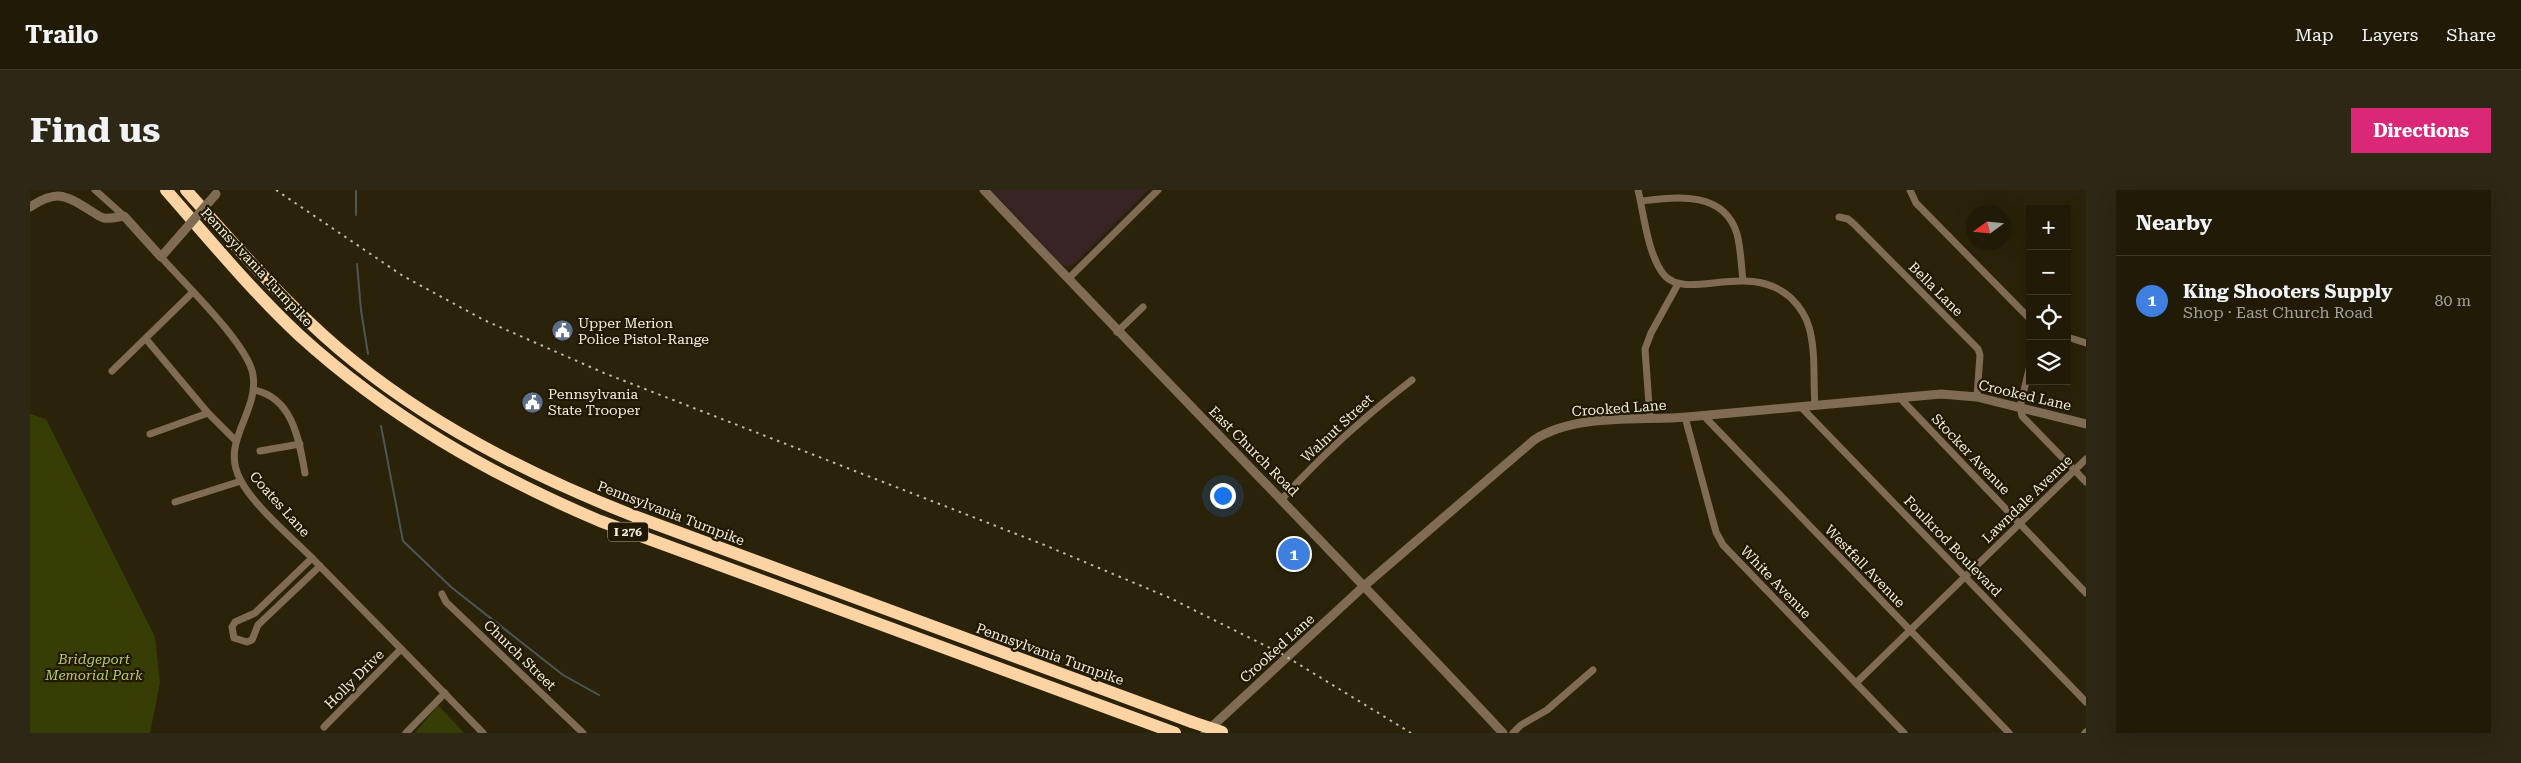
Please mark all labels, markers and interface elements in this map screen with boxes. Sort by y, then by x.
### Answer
text: Trailo [25,21,99,49]
text: Map [2295,24,2334,45]
text: Layers [2362,24,2418,45]
text: Share [2446,24,2496,45]
button: Directions [2351,108,2491,153]
text: Find us [30,110,160,151]
street label: Pennsylvania Turnpike [198,204,316,330]
north arrow [1966,205,2011,250]
map controls [2026,205,2071,385]
button: + [2026,205,2071,250]
text: Nearby [2136,211,2212,235]
button: − [2026,250,2071,295]
street label: Bella Lane [1906,259,1967,320]
text: King Shooters Supply [2183,280,2393,303]
text: 1 [2148,291,2156,310]
text: 80 m [2434,291,2471,310]
button: locate [2026,295,2071,340]
text: Shop · East Church Road [2183,303,2373,322]
place label: Upper Merion Police Pistol-Range [578,315,709,347]
public building icon: Upper Merion Police Pistol-Range [550,319,574,343]
button: layers [2026,340,2071,385]
street label: Crooked Lane [1977,377,2073,414]
place label: Pennsylvania State Trooper [548,386,640,418]
public building icon: Pennsylvania State Trooper [520,390,544,414]
street label: Walnut Street [1298,391,1376,465]
street label: Crooked Lane [1571,397,1667,419]
street label: East Church Road [1206,403,1302,499]
street label: Stocker Avenue [1928,410,2014,498]
street label: Lawndale Avenue [1979,452,2076,546]
street label: Coates Lane [247,468,314,540]
street label: Pennsylvania Turnpike [595,478,747,549]
your location [1210,483,1236,509]
street label: Foulkrod Boulevard [1901,492,2005,600]
street label: Westfall Avenue [1822,521,1909,611]
road number: I 276 [608,522,648,542]
pin: 1 [1278,535,1310,573]
street label: White Avenue [1737,542,1815,622]
street label: Crooked Lane [1236,610,1318,686]
street label: Church Street [481,617,559,693]
street label: Pennsylvania Turnpike [974,620,1126,688]
street label: Holly Drive [321,646,387,712]
park label: Bridgeport Memorial Park [44,651,143,683]

